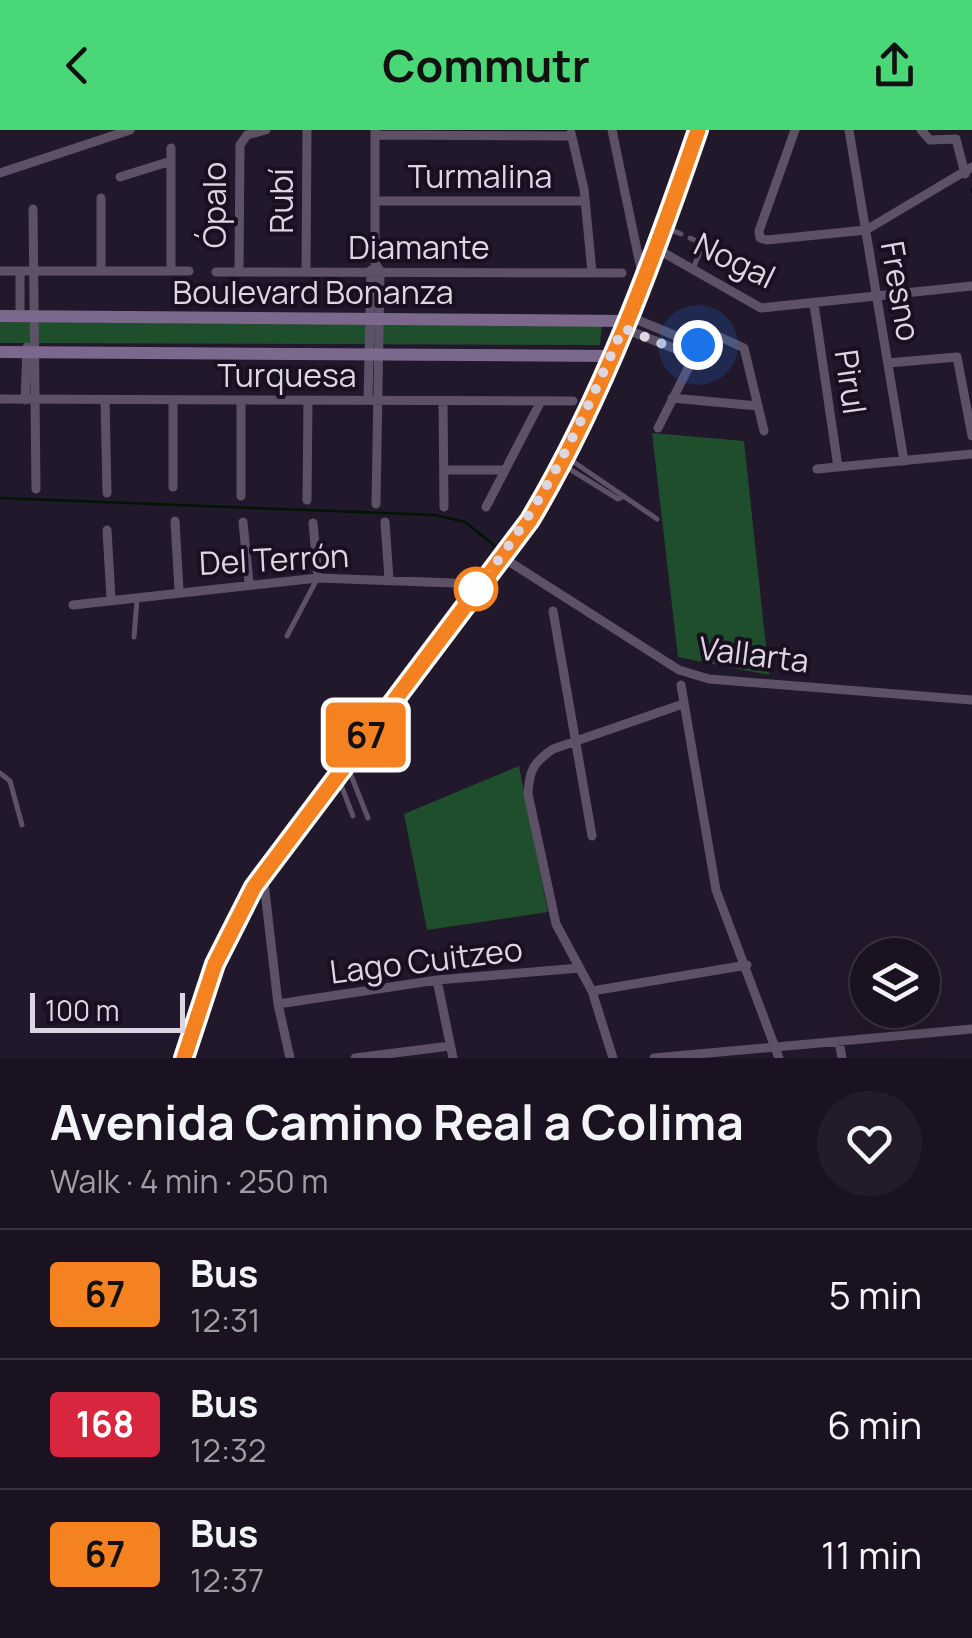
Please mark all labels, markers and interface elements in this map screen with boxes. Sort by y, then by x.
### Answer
text: Commutr [382,34,590,96]
icon: back [50,38,105,93]
icon: share [867,38,922,93]
street label: Turmalina [408,154,552,198]
street label: Ópalo [192,162,236,248]
street label: Rubí [259,168,303,234]
street label: Nogal [687,222,783,298]
street label: Diamante [348,225,490,269]
street label: Fresno [871,238,931,344]
street label: Boulevard Bonanza [173,270,453,314]
your location [673,320,723,370]
street label: Pirul [825,347,877,417]
street label: Turquesa [217,353,357,397]
street label: Del Terrón [198,533,350,585]
unlabelled marker [455,568,497,610]
street label: Vallarta [696,625,812,683]
line badge: 67 [321,702,411,768]
text: 67 [346,711,386,759]
street label: Lago Cuitzeo [327,926,525,994]
map controls [850,938,940,1028]
button: layers [850,938,940,1028]
scale bar [30,988,185,1033]
text: 100 m [45,991,119,1029]
text: Avenida Camino Real a Colima [50,1089,744,1154]
button: heart [817,1091,922,1196]
text: Walk · 4 min · 250 m [50,1159,328,1203]
text: Bus [190,1246,258,1298]
text: 5 min [829,1268,922,1320]
text: 67 [85,1270,125,1318]
text: 12:31 [190,1298,260,1342]
text: Bus [190,1376,258,1428]
text: 6 min [827,1398,922,1450]
text: 168 [76,1400,134,1448]
text: 12:32 [190,1428,266,1472]
text: Bus [190,1506,258,1558]
text: 11 min [821,1528,922,1580]
text: 67 [85,1530,125,1578]
text: 12:37 [190,1558,264,1602]

